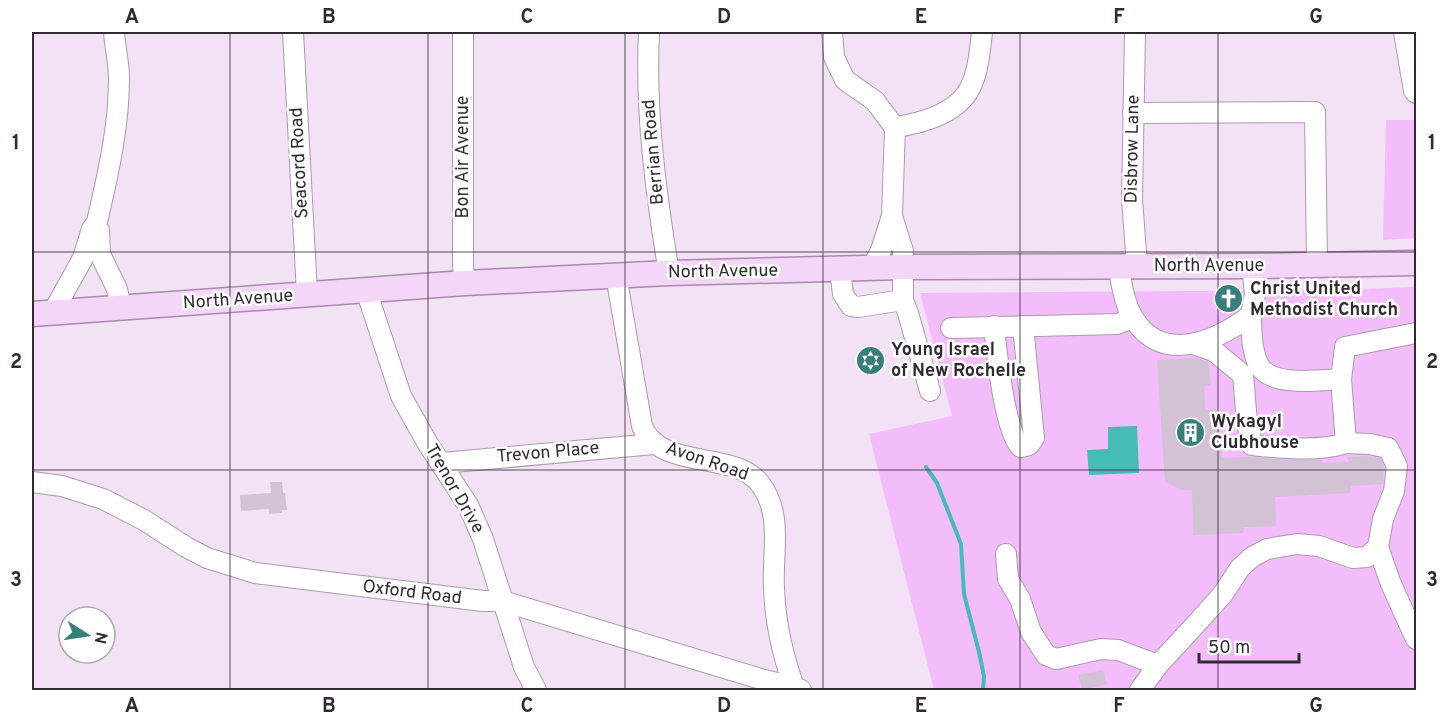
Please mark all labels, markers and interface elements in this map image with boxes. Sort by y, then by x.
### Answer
text: A [125,5,139,31]
text: B [322,5,336,31]
text: C [521,5,533,31]
text: D [717,5,731,31]
text: E [915,5,927,31]
text: F [1113,5,1125,31]
text: G [1309,5,1323,31]
street label: Disbrow Lane [1121,94,1145,204]
street label: Bon Air Avenue [452,95,475,219]
street label: Berrian Road [638,98,670,206]
street label: Seacord Road [286,107,314,219]
text: 1 [12,131,20,157]
text: 1 [1428,131,1436,157]
street label: North Avenue [1154,255,1264,278]
street label: North Avenue [668,260,778,284]
place label: Christ United Methodist Church [1250,278,1398,322]
church icon: Christ United Methodist Church [1213,283,1245,315]
street label: North Avenue [182,285,294,315]
place label: Young Israel of New Rochelle [891,339,1026,383]
synagogue icon: Young Israel of New Rochelle [854,344,886,376]
text: 2 [10,350,22,376]
text: 2 [1426,350,1438,376]
place label: Wykagyl Clubhouse [1211,411,1299,455]
building icon: Wykagyl Clubhouse [1174,416,1206,448]
street label: Trevon Place [496,437,600,469]
street label: Avon Road [662,437,752,487]
street label: Trenor Drive [419,440,489,538]
text: 3 [10,568,22,594]
text: 3 [1426,568,1438,594]
street label: Oxford Road [361,576,463,610]
north arrow [57,605,117,665]
scale bar [1199,626,1300,664]
text: N [89,630,111,645]
text: 50 m [1208,637,1250,660]
text: A [125,694,139,720]
text: B [322,694,336,720]
text: C [521,694,533,720]
text: D [717,694,731,720]
text: E [915,694,927,720]
text: F [1113,694,1125,720]
text: G [1309,694,1323,720]

